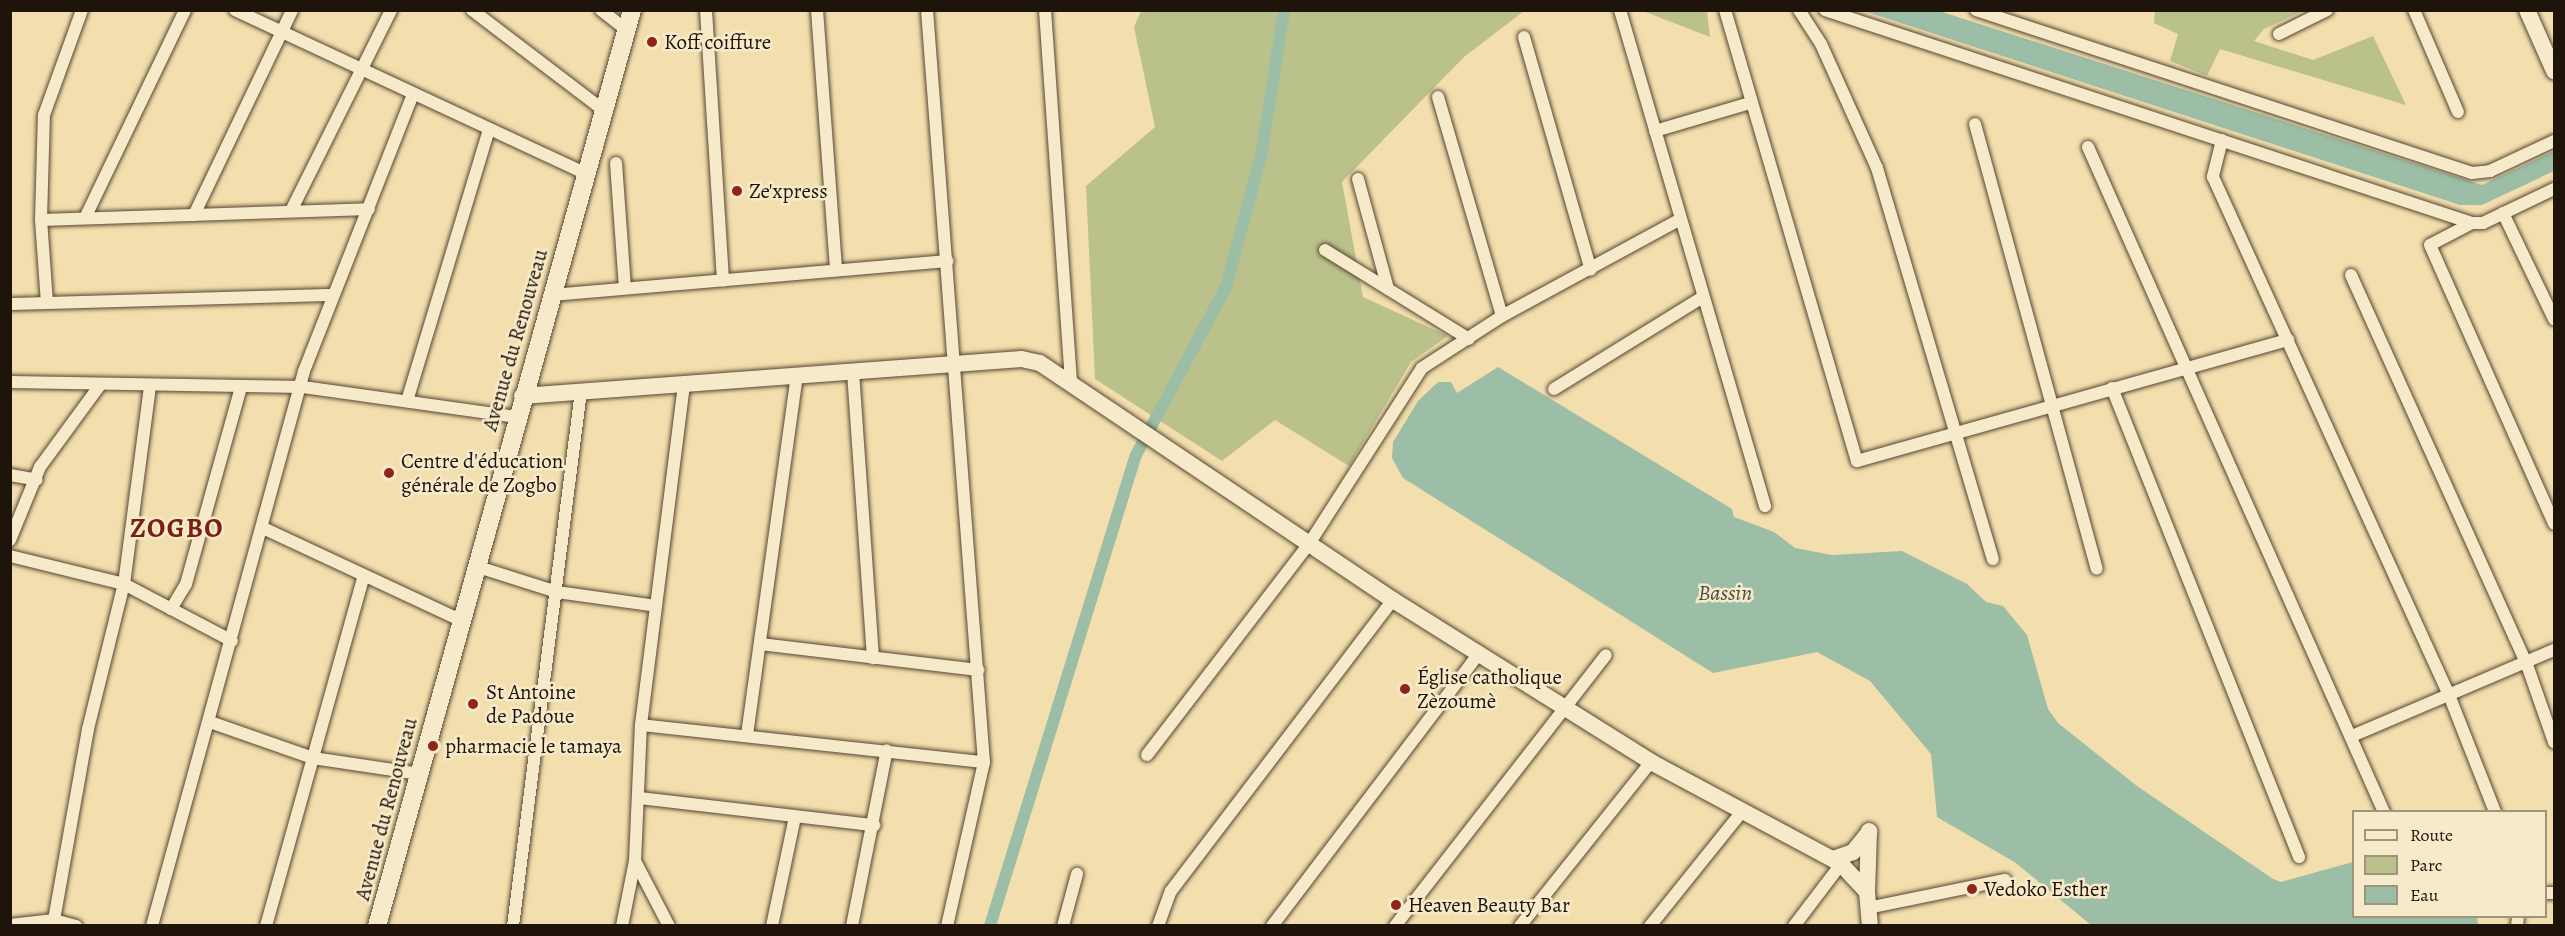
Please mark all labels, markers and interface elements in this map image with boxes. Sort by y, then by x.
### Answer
place label: Koff coiffure [664,29,771,55]
marker: Koff coiffure [645,35,659,49]
place label: Ze'xpress [749,178,828,204]
marker: Ze'xpress [730,184,744,198]
street label: Avenue du Renouveau [477,246,553,434]
place label: Centre d'éducation générale de Zogbo [401,448,563,498]
marker: Centre d'éducation générale de Zogbo [382,466,396,480]
district label: ZOGBO [130,513,224,545]
water label: Bassin [1698,581,1752,607]
place label: Église catholique Zèzoumè [1417,664,1562,714]
place label: St Antoine de Padoue [486,679,576,729]
marker: Église catholique Zèzoumè [1398,682,1412,696]
marker: St Antoine de Padoue [464,695,482,713]
street label: Avenue du Renouveau [350,715,422,903]
place label: pharmacie le tamaya [445,733,622,759]
marker: pharmacie le tamaya [426,739,440,753]
legend [2352,810,2547,918]
text: Route [2410,823,2453,847]
text: Parc [2410,853,2442,877]
place label: Vedoko Esther [1984,876,2107,902]
marker: Vedoko Esther [1965,882,1979,896]
text: Eau [2410,883,2438,907]
place label: Heaven Beauty Bar [1408,892,1570,918]
marker: Heaven Beauty Bar [1389,898,1403,912]

